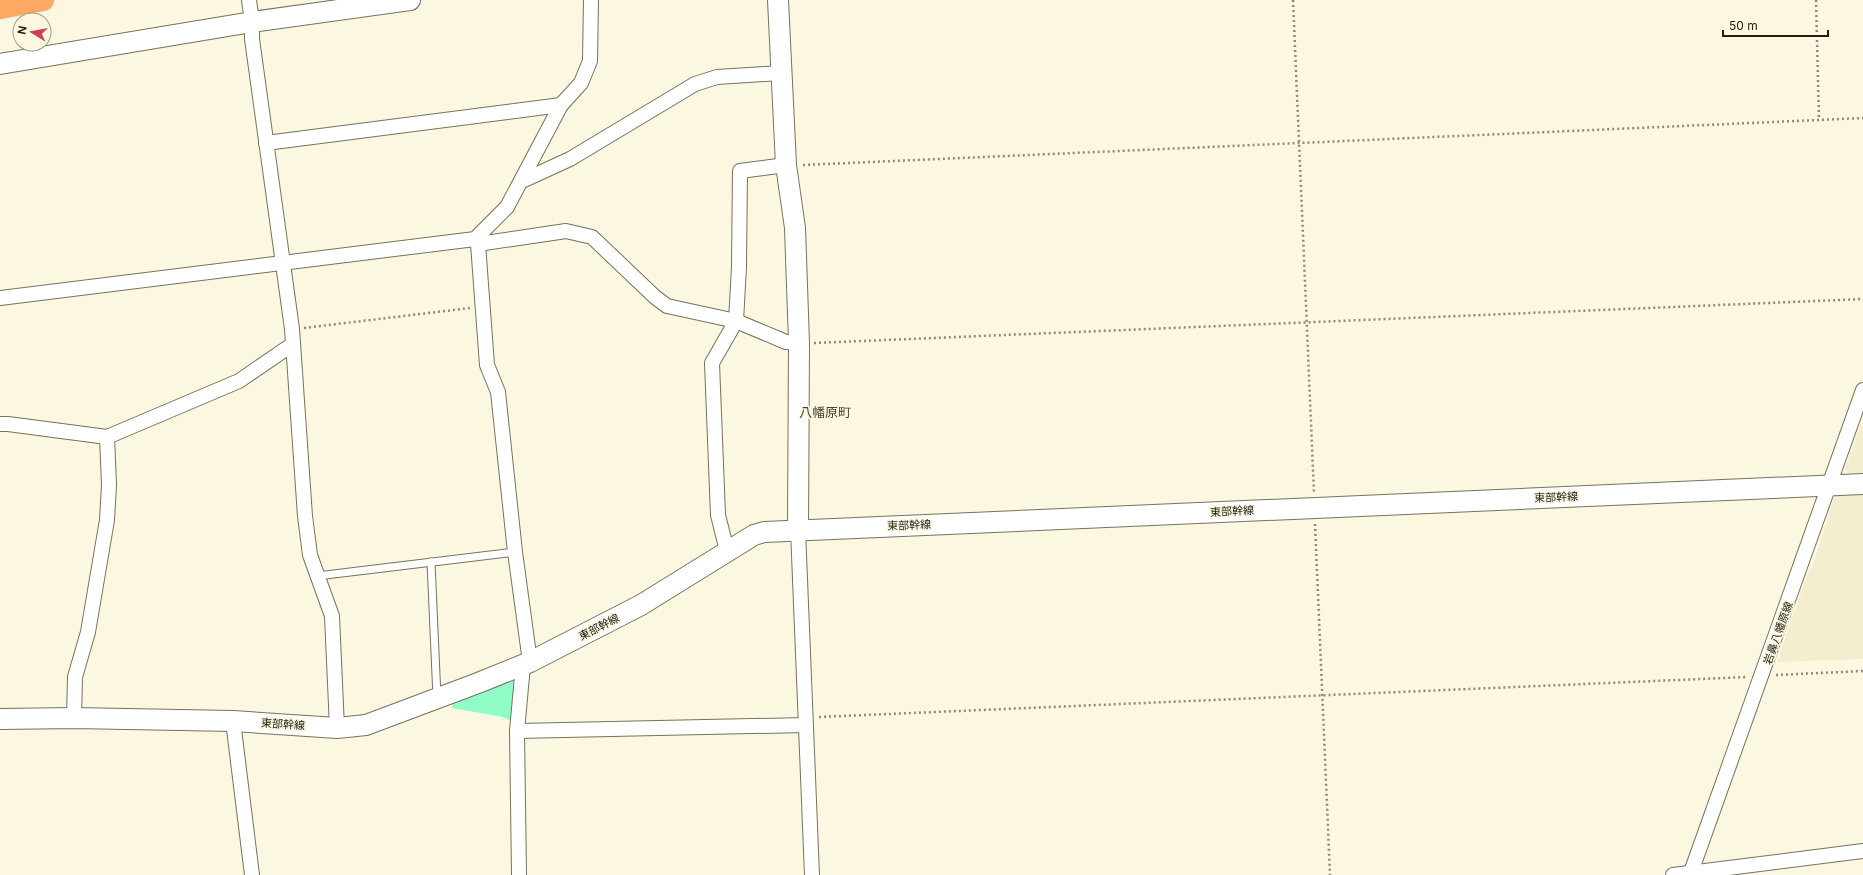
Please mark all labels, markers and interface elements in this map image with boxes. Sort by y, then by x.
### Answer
north arrow [12,12,52,52]
scale bar [1723,12,1828,38]
text: 50 m [1729,18,1758,33]
text: N [15,25,30,36]
district label: 八幡原町 [799,404,851,420]
street label: 東部幹線 [1534,489,1578,505]
street label: 東部幹線 [1210,503,1254,519]
street label: 東部幹線 [887,517,931,533]
street label: 岩鼻八幡原線 [1760,600,1796,666]
street label: 東部幹線 [576,611,622,643]
street label: 東部幹線 [261,715,305,733]

